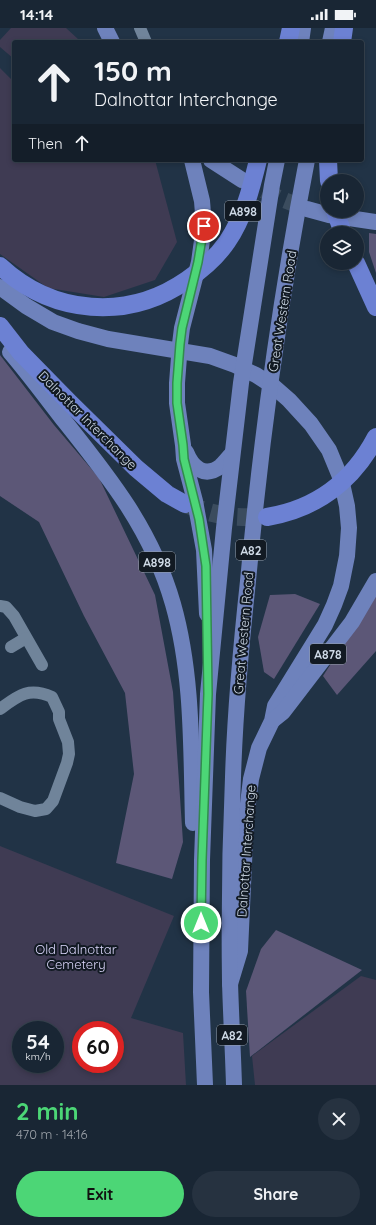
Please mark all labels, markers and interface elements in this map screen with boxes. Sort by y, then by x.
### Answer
text: 14:14 [20,5,53,24]
text: 150 m [94,53,172,88]
icon: ahead [28,56,80,108]
text: Dalnottar Interchange [94,88,278,111]
icon: ahead [71,132,93,154]
text: Then [28,134,63,153]
map controls [320,174,364,270]
button: sound [320,174,364,218]
road number: A898 [225,201,261,221]
pin [187,209,221,243]
icon: arrive [193,215,215,237]
button: layers [320,226,364,270]
street label: Great Western Road [264,249,300,373]
street label: Dalnottar Interchange [35,367,141,473]
road number: A82 [236,540,266,560]
road number: A898 [139,552,175,572]
street label: Great Western Road [230,571,256,695]
road number: A878 [310,644,346,664]
street label: Dalnottar Interchange [233,784,259,918]
position arrow [180,902,222,944]
park label: Old Dalnottar Cemetery [35,941,117,972]
speed limit sign: 60 [72,1021,124,1073]
road number: A82 [217,1025,247,1045]
text: 54 [26,1029,50,1054]
text: km/h [25,1050,51,1063]
text: 2 min [16,1096,78,1126]
button: close [318,1098,360,1140]
text: 470 m · 14:16 [16,1126,88,1142]
button: Exit [16,1171,184,1217]
button: Share [192,1171,360,1217]

